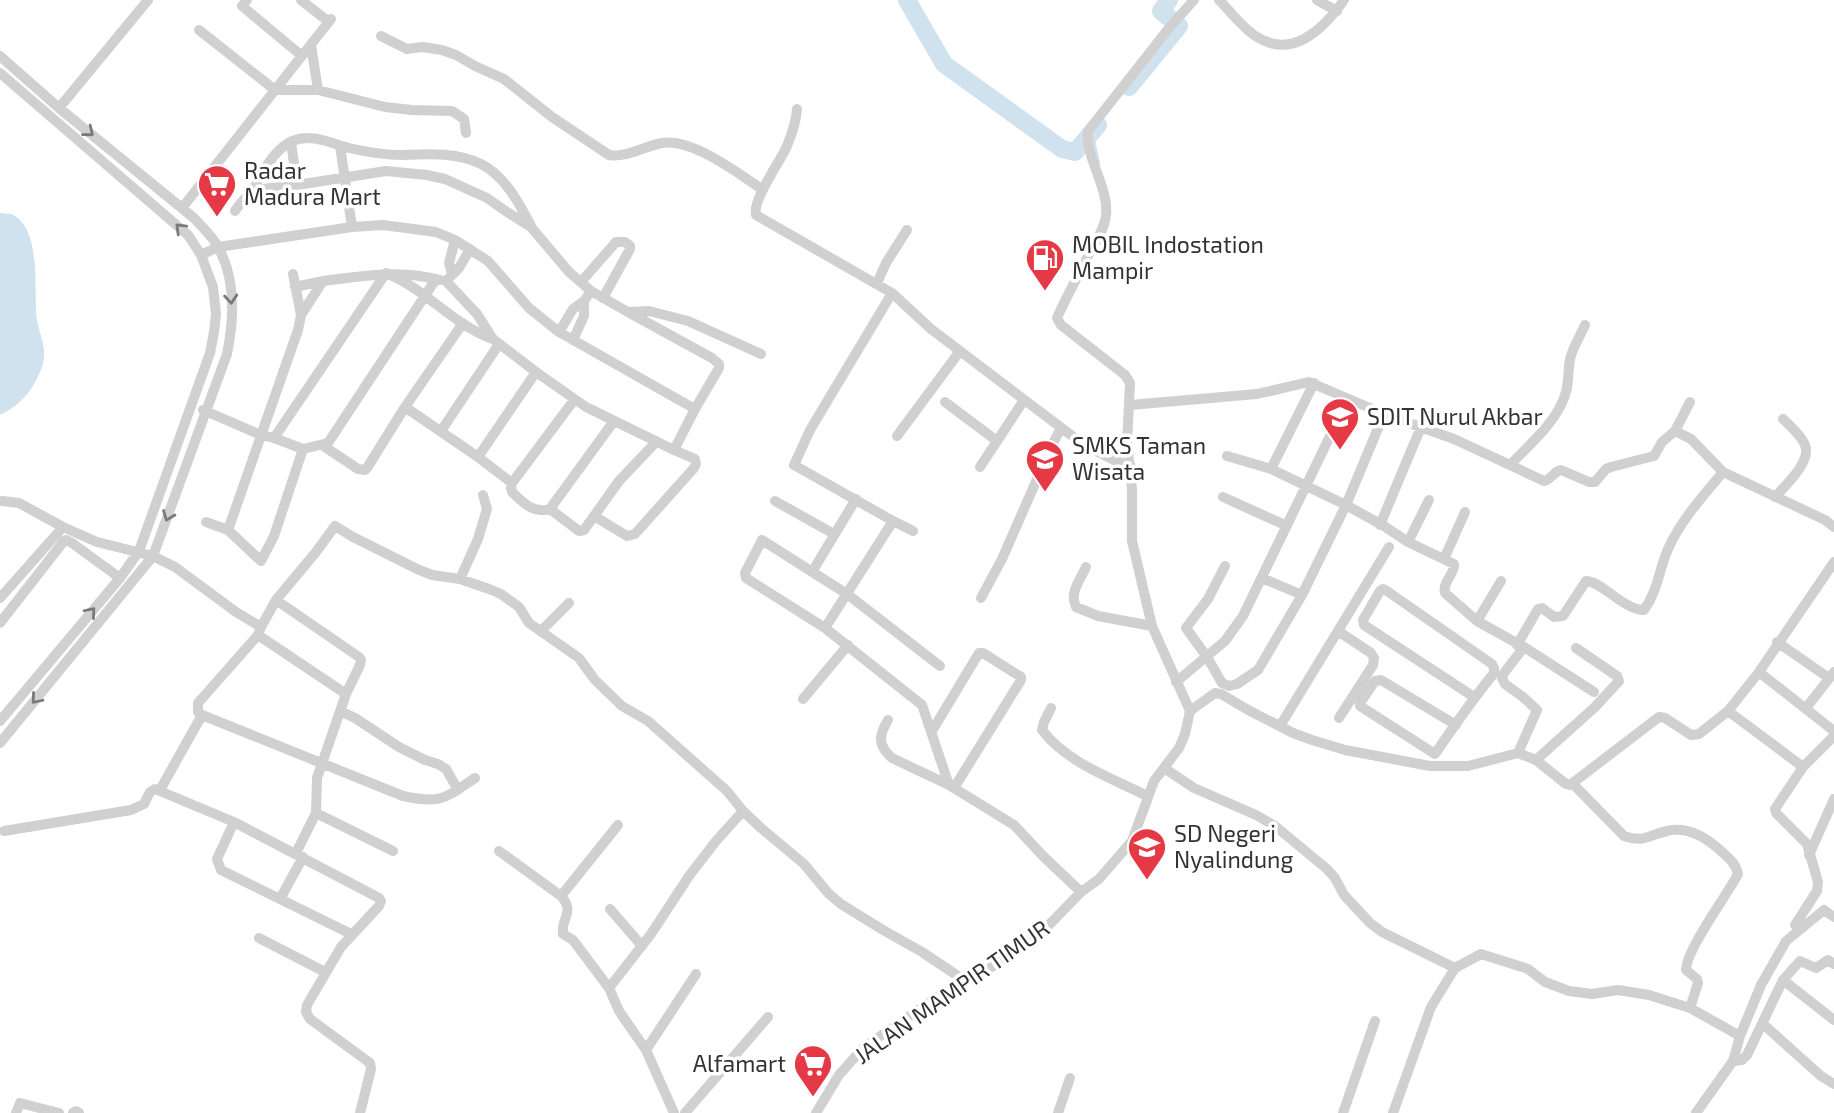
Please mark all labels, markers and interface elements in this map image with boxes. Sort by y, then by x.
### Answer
one-way arrow [81,124,94,136]
place label: Radar Madura Mart [244,156,381,210]
supermarket icon: Radar Madura Mart [196,163,238,218]
one-way arrow [175,224,188,237]
place label: MOBIL Indostation Mampir [1072,230,1264,284]
fuel station icon: MOBIL Indostation Mampir [1024,237,1066,292]
one-way arrow [223,294,238,305]
school or university icon: SDIT Nurul Akbar [1319,396,1361,451]
place label: SDIT Nurul Akbar [1367,402,1543,430]
place label: SMKS Taman Wisata [1072,431,1206,485]
school or university icon: SMKS Taman Wisata [1024,438,1066,493]
one-way arrow [163,509,177,521]
one-way arrow [83,608,95,621]
one-way arrow [32,690,44,703]
place label: SD Negeri Nyalindung [1174,819,1293,873]
school or university icon: SD Negeri Nyalindung [1126,826,1168,881]
street label: JALAN MAMPIR TIMUR [848,913,1054,1069]
supermarket icon: Alfamart [792,1043,834,1098]
place label: Alfamart [693,1049,786,1077]

